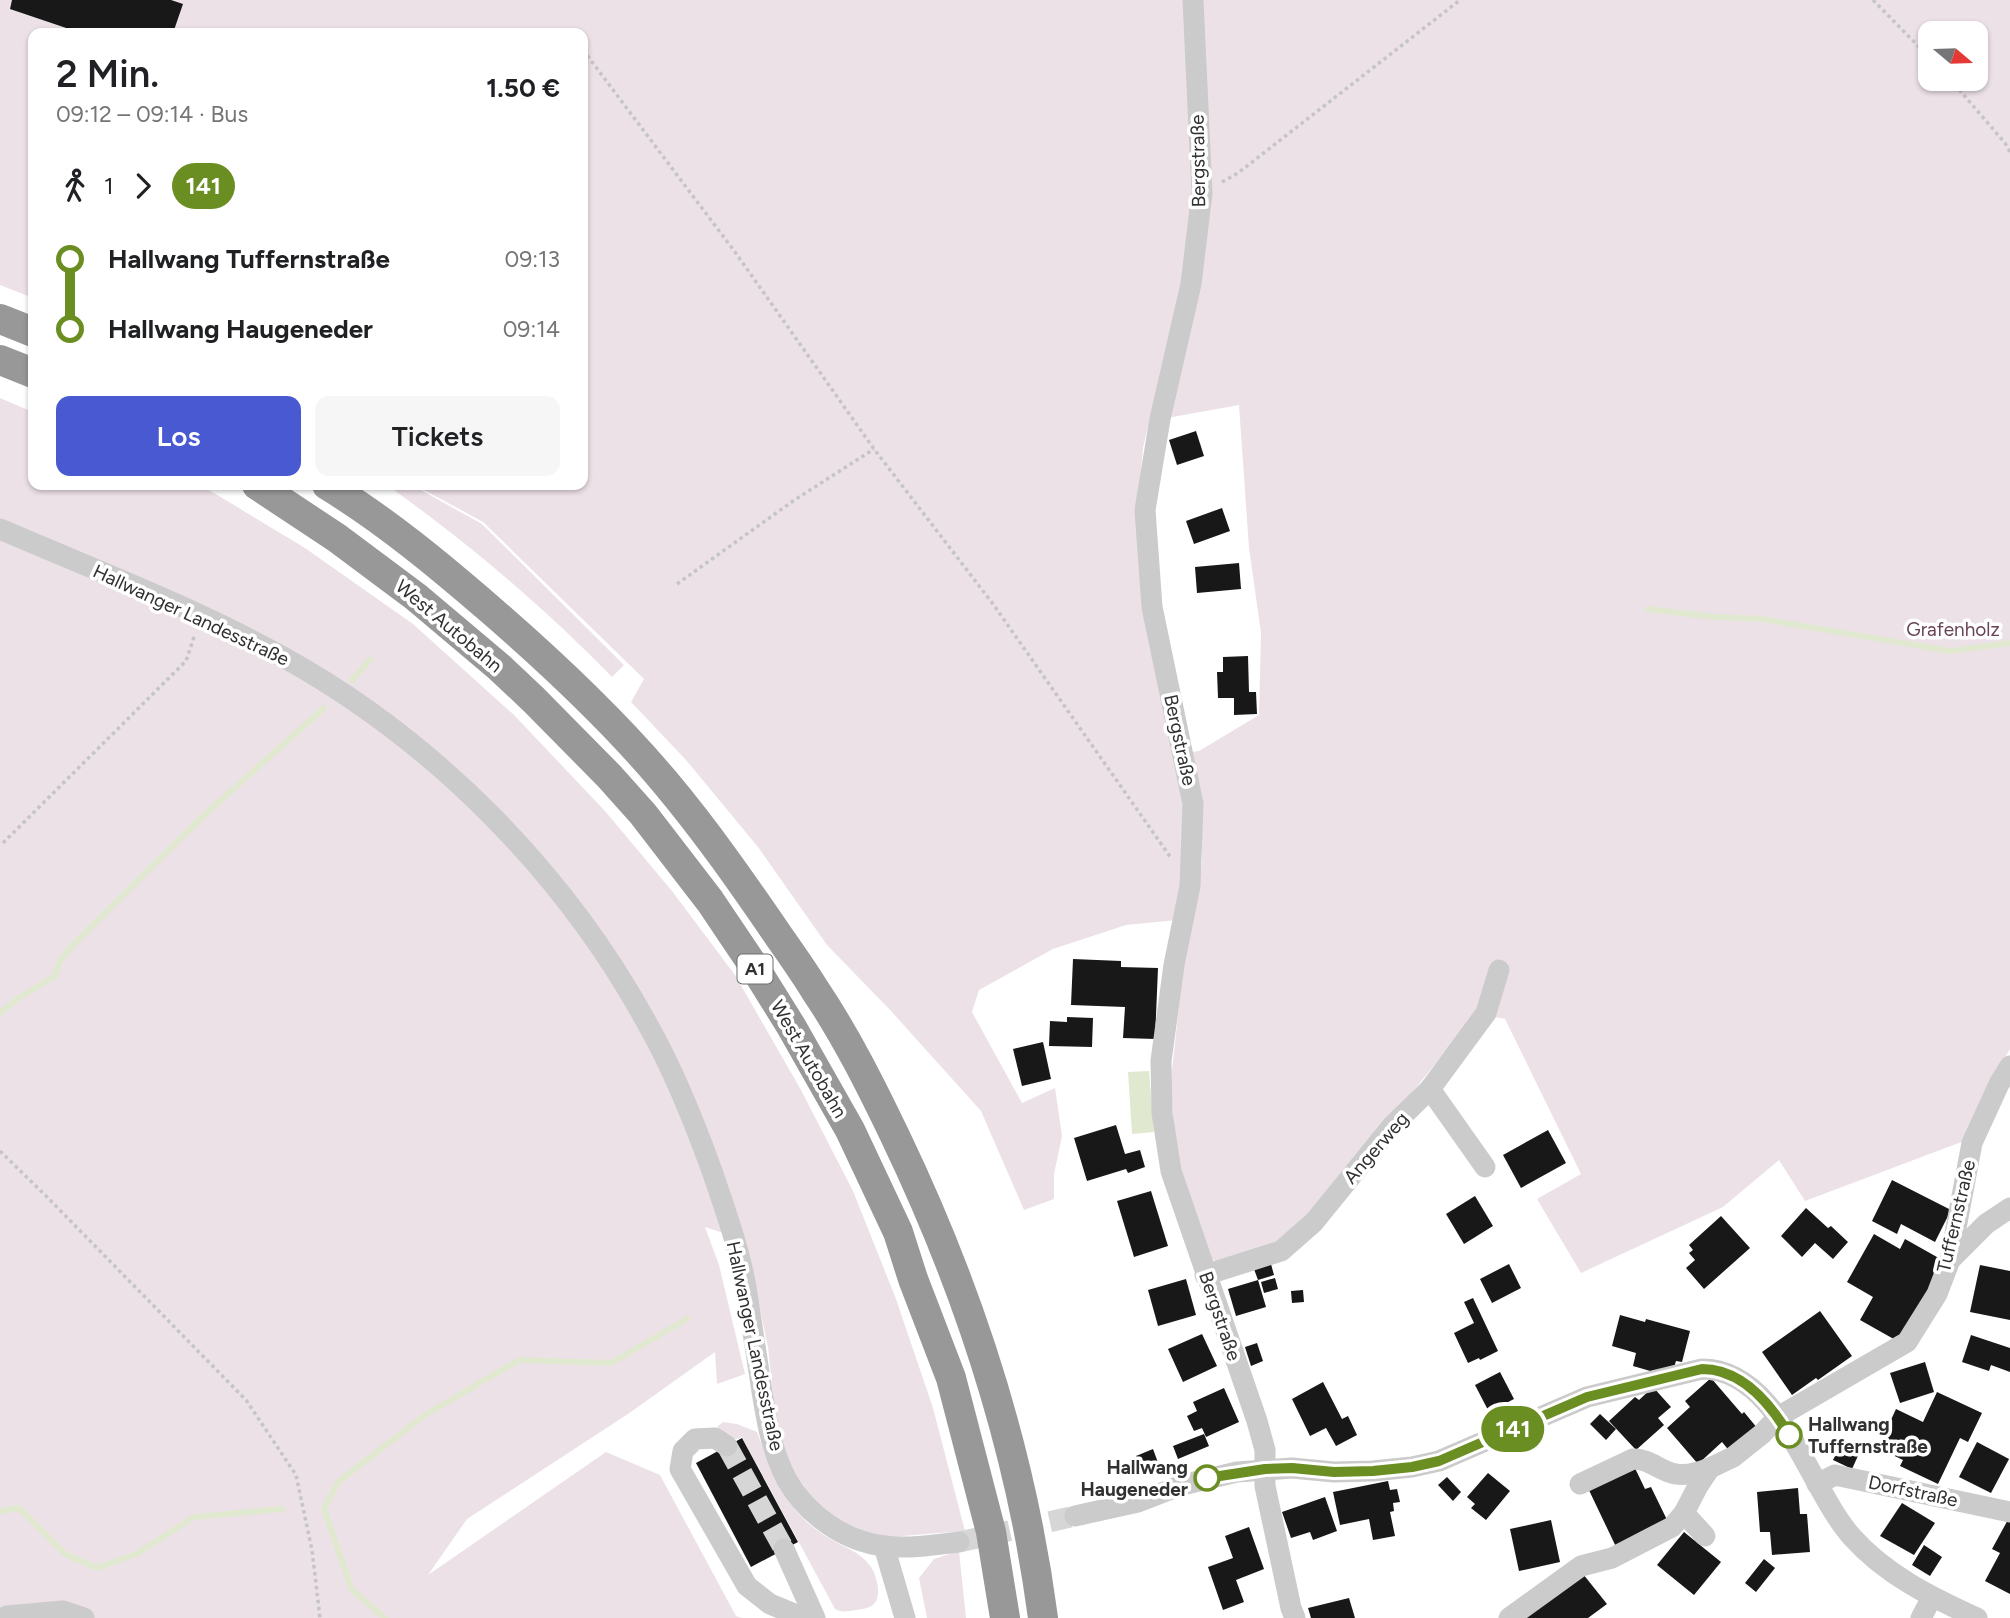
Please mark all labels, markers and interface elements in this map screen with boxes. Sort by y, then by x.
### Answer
north arrow [1918,21,1988,91]
map controls [1918,21,1988,91]
text: 2 Min. [56,51,159,97]
text: 1.50 € [486,72,560,104]
text: 09:12 – 09:14 · Bus [56,100,248,128]
street label: Bergstraße [1186,114,1210,208]
icon: walk [56,167,94,205]
icon: forward [124,167,162,205]
text: 141 [186,171,221,200]
text: 1 [104,172,114,200]
text: Hallwang Tuffernstraße [108,243,390,275]
text: 09:13 [504,245,560,273]
text: Hallwang Haugeneder [108,313,373,345]
text: 09:14 [503,315,560,343]
button: Los [56,396,301,476]
button: Tickets [315,396,560,476]
street label: Hallwanger Landesstraße [89,559,293,671]
street label: West Autobahn [391,575,507,677]
park label: Grafenholz [1906,618,2000,641]
street label: Bergstraße [1159,692,1201,788]
road number: A1 [738,954,772,984]
street label: West Autobahn [766,996,852,1122]
street label: Angerweg [1339,1107,1413,1189]
street label: Tuffernstraße [1932,1157,1980,1275]
street label: Hallwanger Landesstraße [722,1239,788,1453]
street label: Bergstraße [1194,1268,1246,1364]
line badge: 141 [1473,1406,1553,1452]
place label: Hallwang Tuffernstraße [1808,1413,1928,1458]
text: 141 [1495,1414,1531,1443]
marker: Hallwang Tuffernstraße [1776,1422,1802,1448]
place label: Hallwang Haugeneder [1081,1456,1188,1501]
marker: Hallwang Haugeneder [1194,1465,1220,1491]
street label: Dorfstraße [1866,1470,1960,1512]

